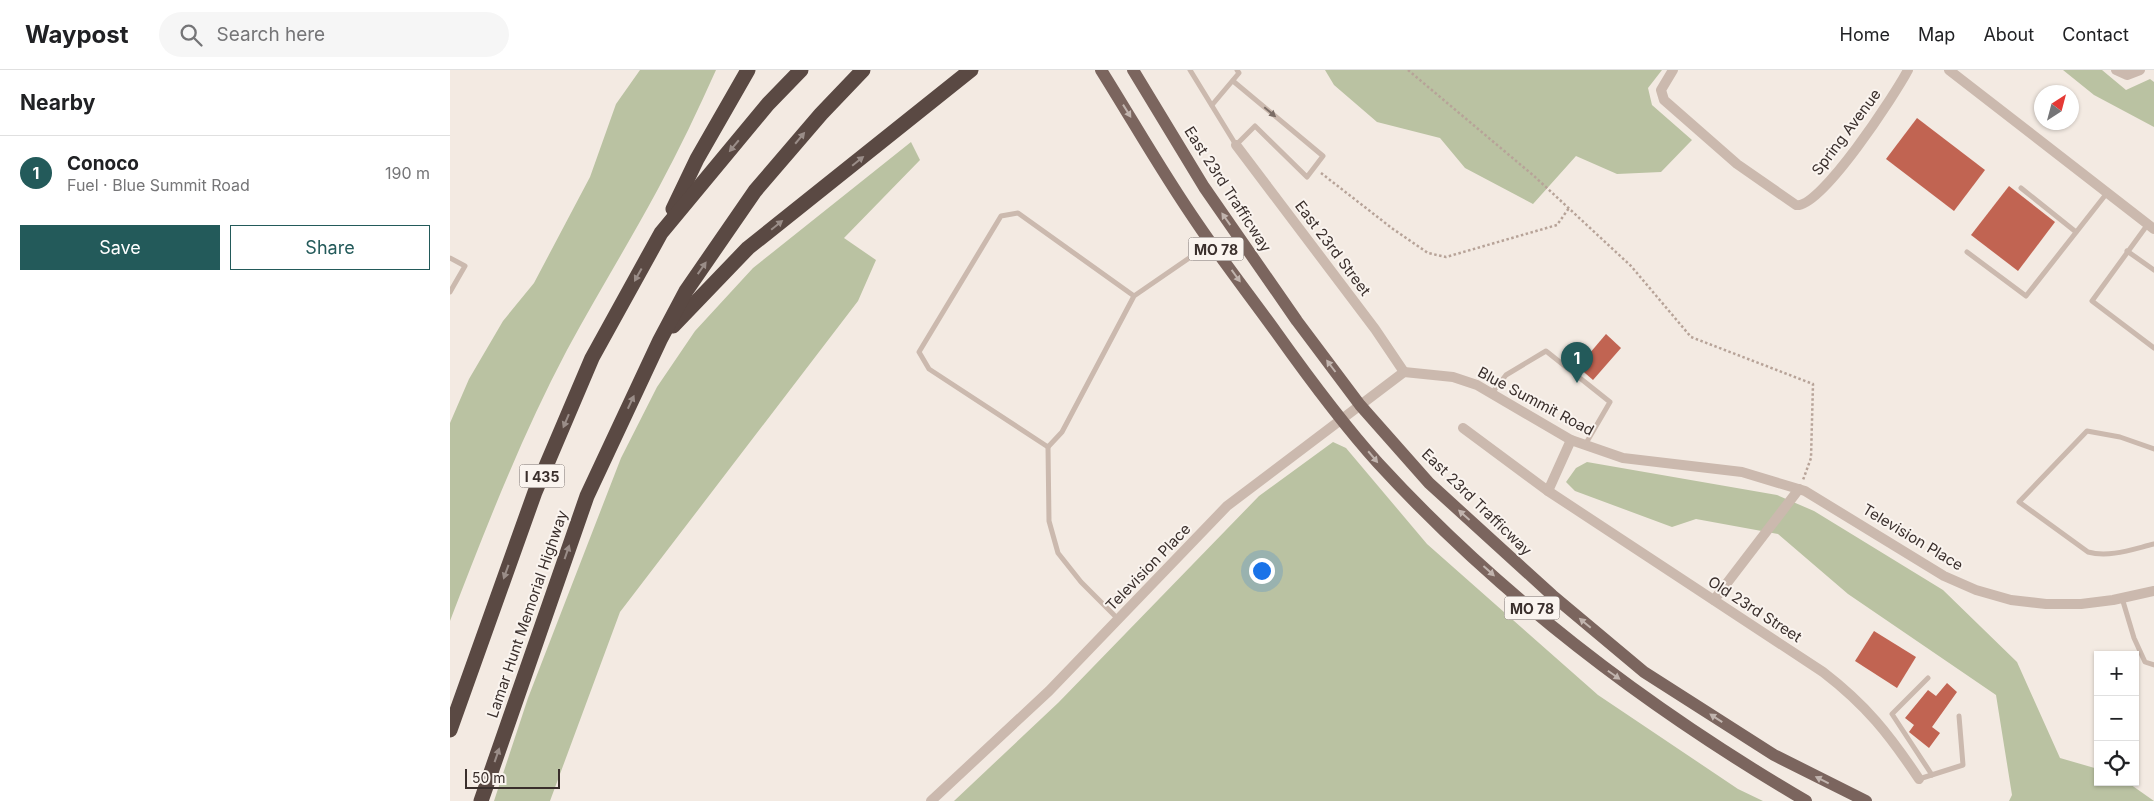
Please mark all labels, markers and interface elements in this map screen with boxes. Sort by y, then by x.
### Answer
search box [159,12,509,57]
text: Waypost [25,20,129,49]
icon: search [177,21,205,49]
text: Search here [217,23,325,46]
text: Home [1840,24,1890,45]
text: Map [1918,24,1955,45]
text: About [1983,24,2034,45]
text: Contact [2062,24,2129,45]
street label: Spring Avenue [1807,85,1885,179]
north arrow [2034,85,2079,130]
text: Nearby [20,90,95,115]
one-way arrow [1123,105,1132,118]
one-way arrow [1264,106,1276,118]
street label: East 23rd Trafficway [1180,123,1276,256]
one-way arrow [794,132,805,145]
one-way arrow [728,139,739,152]
text: Conoco [67,152,139,175]
one-way arrow [851,155,864,166]
text: 1 [33,163,39,183]
text: 190 m [385,163,430,183]
text: Fuel · Blue Summit Road [67,175,250,195]
street label: East 23rd Street [1291,197,1375,299]
one-way arrow [1221,212,1231,226]
one-way arrow [770,220,783,231]
button: Save [20,225,220,270]
button: Share [230,225,430,270]
road number: MO 78 [1188,238,1244,260]
one-way arrow [697,261,707,274]
one-way arrow [633,269,642,282]
one-way arrow [1230,270,1240,283]
pin: 1 [1561,342,1593,383]
one-way arrow [1325,360,1336,373]
street label: Blue Summit Road [1475,362,1597,440]
one-way arrow [627,395,635,409]
one-way arrow [561,414,569,428]
street label: East 23rd Trafficway [1418,444,1537,560]
one-way arrow [1367,451,1378,463]
road number: I 435 [520,464,564,488]
street label: Television Place [1859,500,1967,574]
street label: Lamar Hunt Memorial Highway [482,507,572,720]
one-way arrow [1457,509,1470,520]
street label: Television Place [1102,519,1194,615]
one-way arrow [564,544,572,559]
your location [1249,558,1275,584]
one-way arrow [502,565,510,580]
one-way arrow [1483,565,1495,576]
street label: Old 23rd Street [1705,572,1806,646]
road number: MO 78 [1504,596,1560,620]
one-way arrow [1579,617,1592,628]
map controls [2094,651,2139,786]
button: + [2094,651,2139,696]
one-way arrow [1607,669,1620,680]
button: − [2094,696,2139,741]
one-way arrow [1710,713,1723,723]
button: locate [2094,741,2139,786]
one-way arrow [493,747,501,762]
scale bar [465,766,560,789]
text: 50 m [472,769,506,786]
one-way arrow [1815,776,1830,784]

